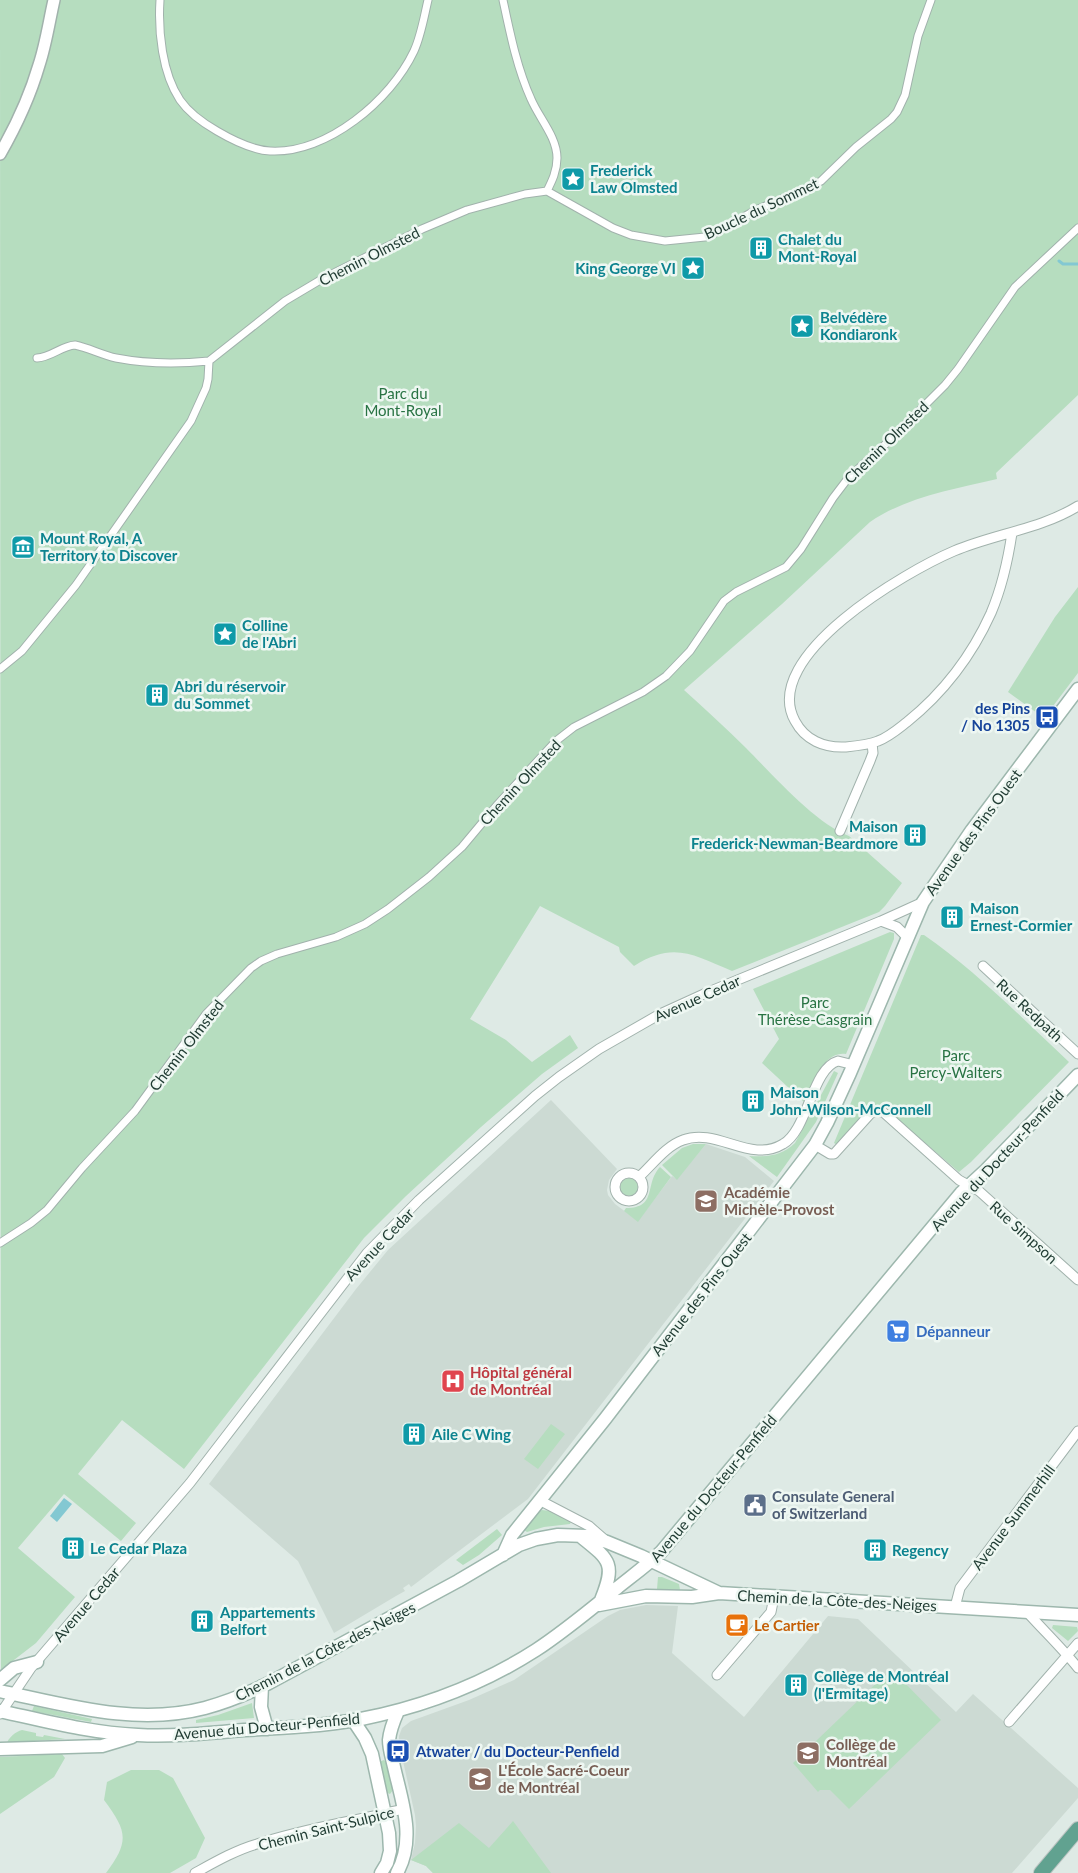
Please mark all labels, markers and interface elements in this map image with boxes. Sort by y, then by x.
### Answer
place label: Frederick Law Olmsted [590,161,678,196]
place icon: Frederick Law Olmsted [560,166,586,192]
street label: Boucle du Sommet [701,173,822,242]
street label: Chemin Olmsted [316,223,422,289]
place label: Chalet du Mont-Royal [778,230,857,265]
building icon: Chalet du Mont-Royal [748,235,774,261]
place icon: King George VI [680,255,706,281]
place label: King George VI [575,259,676,277]
place label: Belvédère Kondiaronk [820,308,898,343]
place icon: Belvédère Kondiaronk [789,313,815,339]
park label: Parc du Mont-Royal [364,384,442,419]
street label: Chemin Olmsted [840,397,932,487]
place label: Mount Royal, A Territory to Discover [40,529,178,564]
museum icon: Mount Royal, A Territory to Discover [10,534,36,560]
place label: Colline de l'Abri [242,616,297,651]
place icon: Colline de l'Abri [212,621,238,647]
place label: Abri du réservoir du Sommet [173,677,286,712]
building icon: Abri du réservoir du Sommet [144,682,170,708]
place label: des Pins / No 1305 [961,699,1030,734]
bus stop icon: des Pins / No 1305 [1034,704,1060,730]
street label: Chemin Olmsted [476,736,564,828]
street label: Avenue des Pins Ouest [921,765,1025,899]
place label: Maison Frederick-Newman-Beardmore [691,817,898,852]
building icon: Maison Frederick-Newman-Beardmore [902,822,928,848]
place label: Maison Ernest-Cormier [970,899,1073,934]
building icon: Maison Ernest-Cormier [939,904,965,930]
street label: Avenue Cedar [651,971,743,1025]
street label: Rue Redpath [993,975,1067,1045]
park label: Parc Thérèse-Casgrain [758,993,872,1028]
street label: Chemin Olmsted [145,996,227,1094]
park label: Parc Percy-Walters [910,1046,1002,1081]
place label: Maison John-Wilson-McConnell [770,1083,931,1118]
street label: Avenue du Docteur-Penfield [927,1086,1067,1234]
building icon: Maison John-Wilson-McConnell [740,1088,766,1114]
place label: Académie Michèle-Provost [723,1183,835,1218]
school or university icon: Académie Michèle-Provost [693,1188,719,1214]
street label: Rue Simpson [986,1197,1062,1267]
street label: Avenue Cedar [341,1204,418,1284]
street label: Avenue des Pins Ouest [647,1228,755,1359]
supermarket icon: Dépanneur [885,1318,911,1344]
place label: Dépanneur [916,1322,991,1340]
place label: Hôpital général de Montréal [470,1363,572,1398]
hospital icon: Hôpital général de Montréal [440,1368,466,1394]
street label: Avenue du Docteur-Penfield [646,1411,780,1565]
building icon: Aile C Wing [401,1421,427,1447]
place label: Aile C Wing [431,1425,511,1443]
street label: Avenue Summerhill [968,1461,1058,1573]
place label: Consulate General of Switzerland [772,1487,894,1522]
public building icon: Consulate General of Switzerland [742,1492,768,1518]
building icon: Le Cedar Plaza [60,1535,86,1561]
building icon: Regency [862,1537,888,1563]
place label: Le Cedar Plaza [90,1539,187,1557]
place label: Regency [892,1541,949,1559]
street label: Avenue Cedar [49,1563,124,1645]
street label: Chemin de la Côte-des-Neiges [737,1586,937,1614]
street label: Chemin de la Côte-des-Neiges [232,1598,418,1704]
place label: Appartements Belfort [219,1603,316,1638]
building icon: Appartements Belfort [189,1608,215,1634]
cafe icon: Le Cartier [724,1612,750,1638]
place label: Le Cartier [754,1616,820,1634]
place label: Collège de Montréal (l'Ermitage) [814,1667,949,1702]
building icon: Collège de Montréal (l'Ermitage) [783,1672,809,1698]
street label: Avenue du Docteur-Penfield [173,1709,361,1743]
place label: Collège de Montréal [826,1735,896,1770]
bus stop icon: Atwater / du Docteur-Penfield [385,1738,411,1764]
school or university icon: Collège de Montréal [795,1740,821,1766]
place label: Atwater / du Docteur-Penfield [415,1742,619,1760]
place label: L'École Sacré-Coeur de Montréal [498,1761,630,1796]
school or university icon: L'École Sacré-Coeur de Montréal [467,1766,493,1792]
street label: Chemin Saint-Sulpice [256,1802,396,1854]

